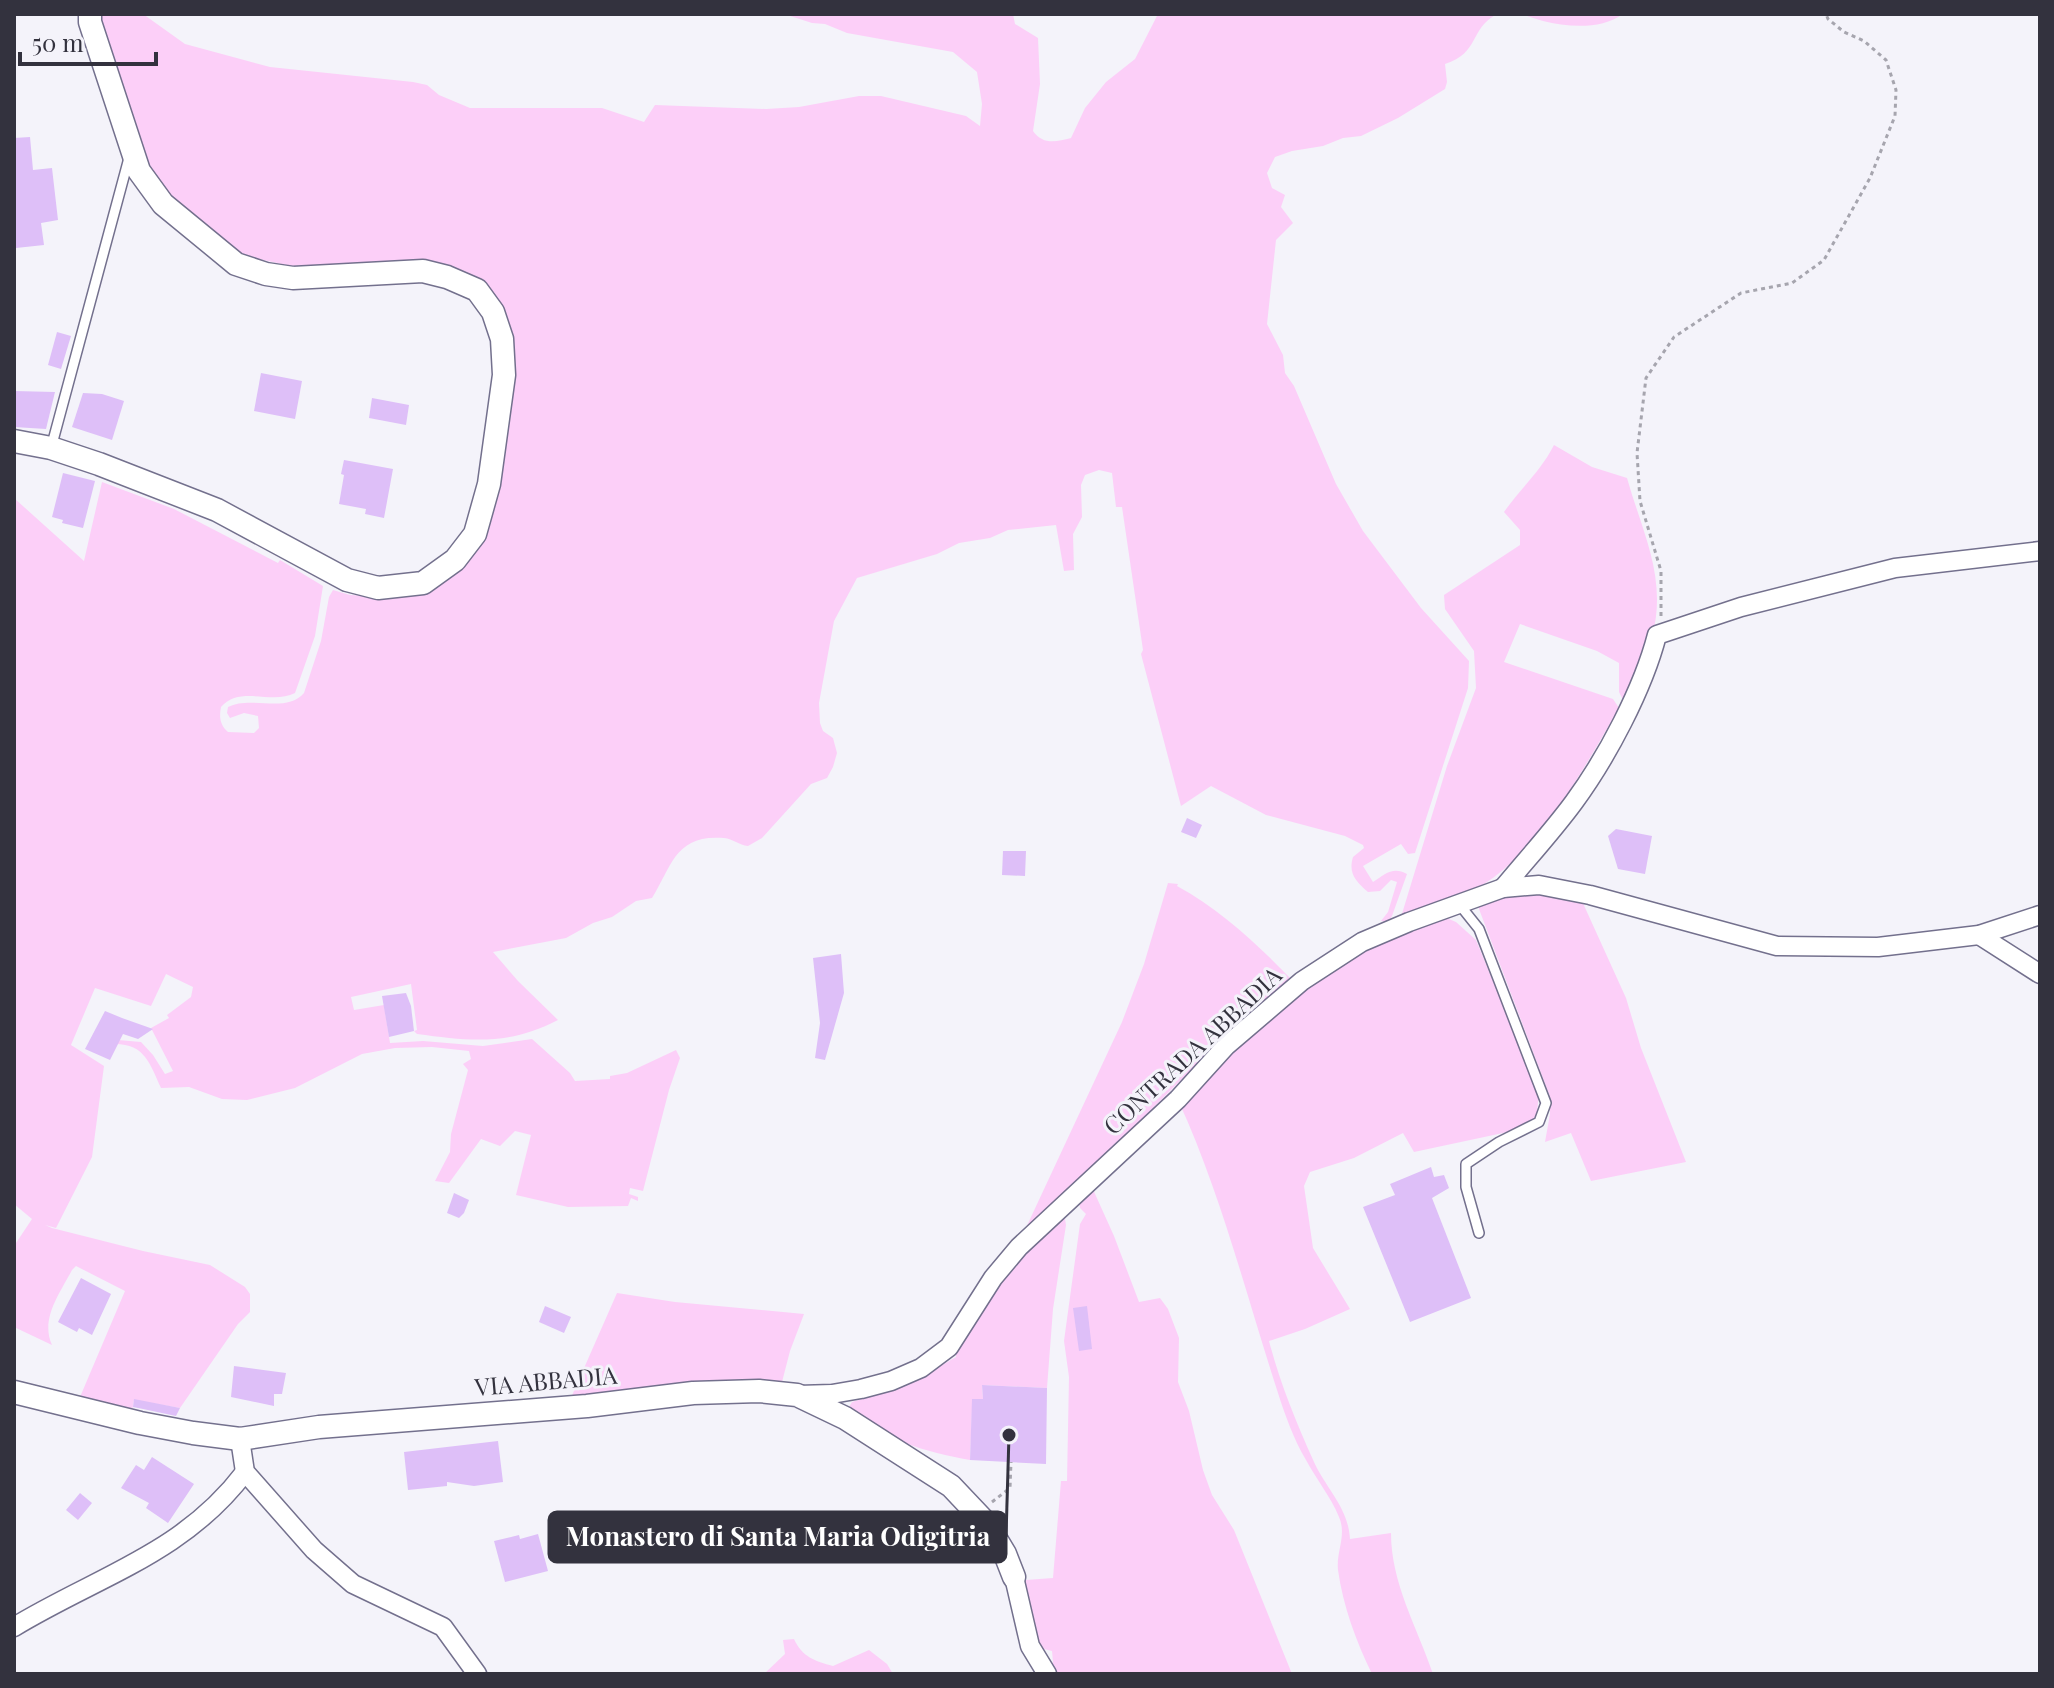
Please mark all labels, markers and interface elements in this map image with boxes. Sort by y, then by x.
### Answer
scale bar [20,16,156,66]
text: 50 m [32,26,84,58]
street label: CONTRADA ABBADIA [1096,958,1288,1141]
street label: VIA ABBADIA [472,1358,619,1402]
callout: Monastero di Santa Maria Odigitria [549,1512,1006,1562]
text: Monastero di Santa Maria Odigitria [566,1518,991,1553]

